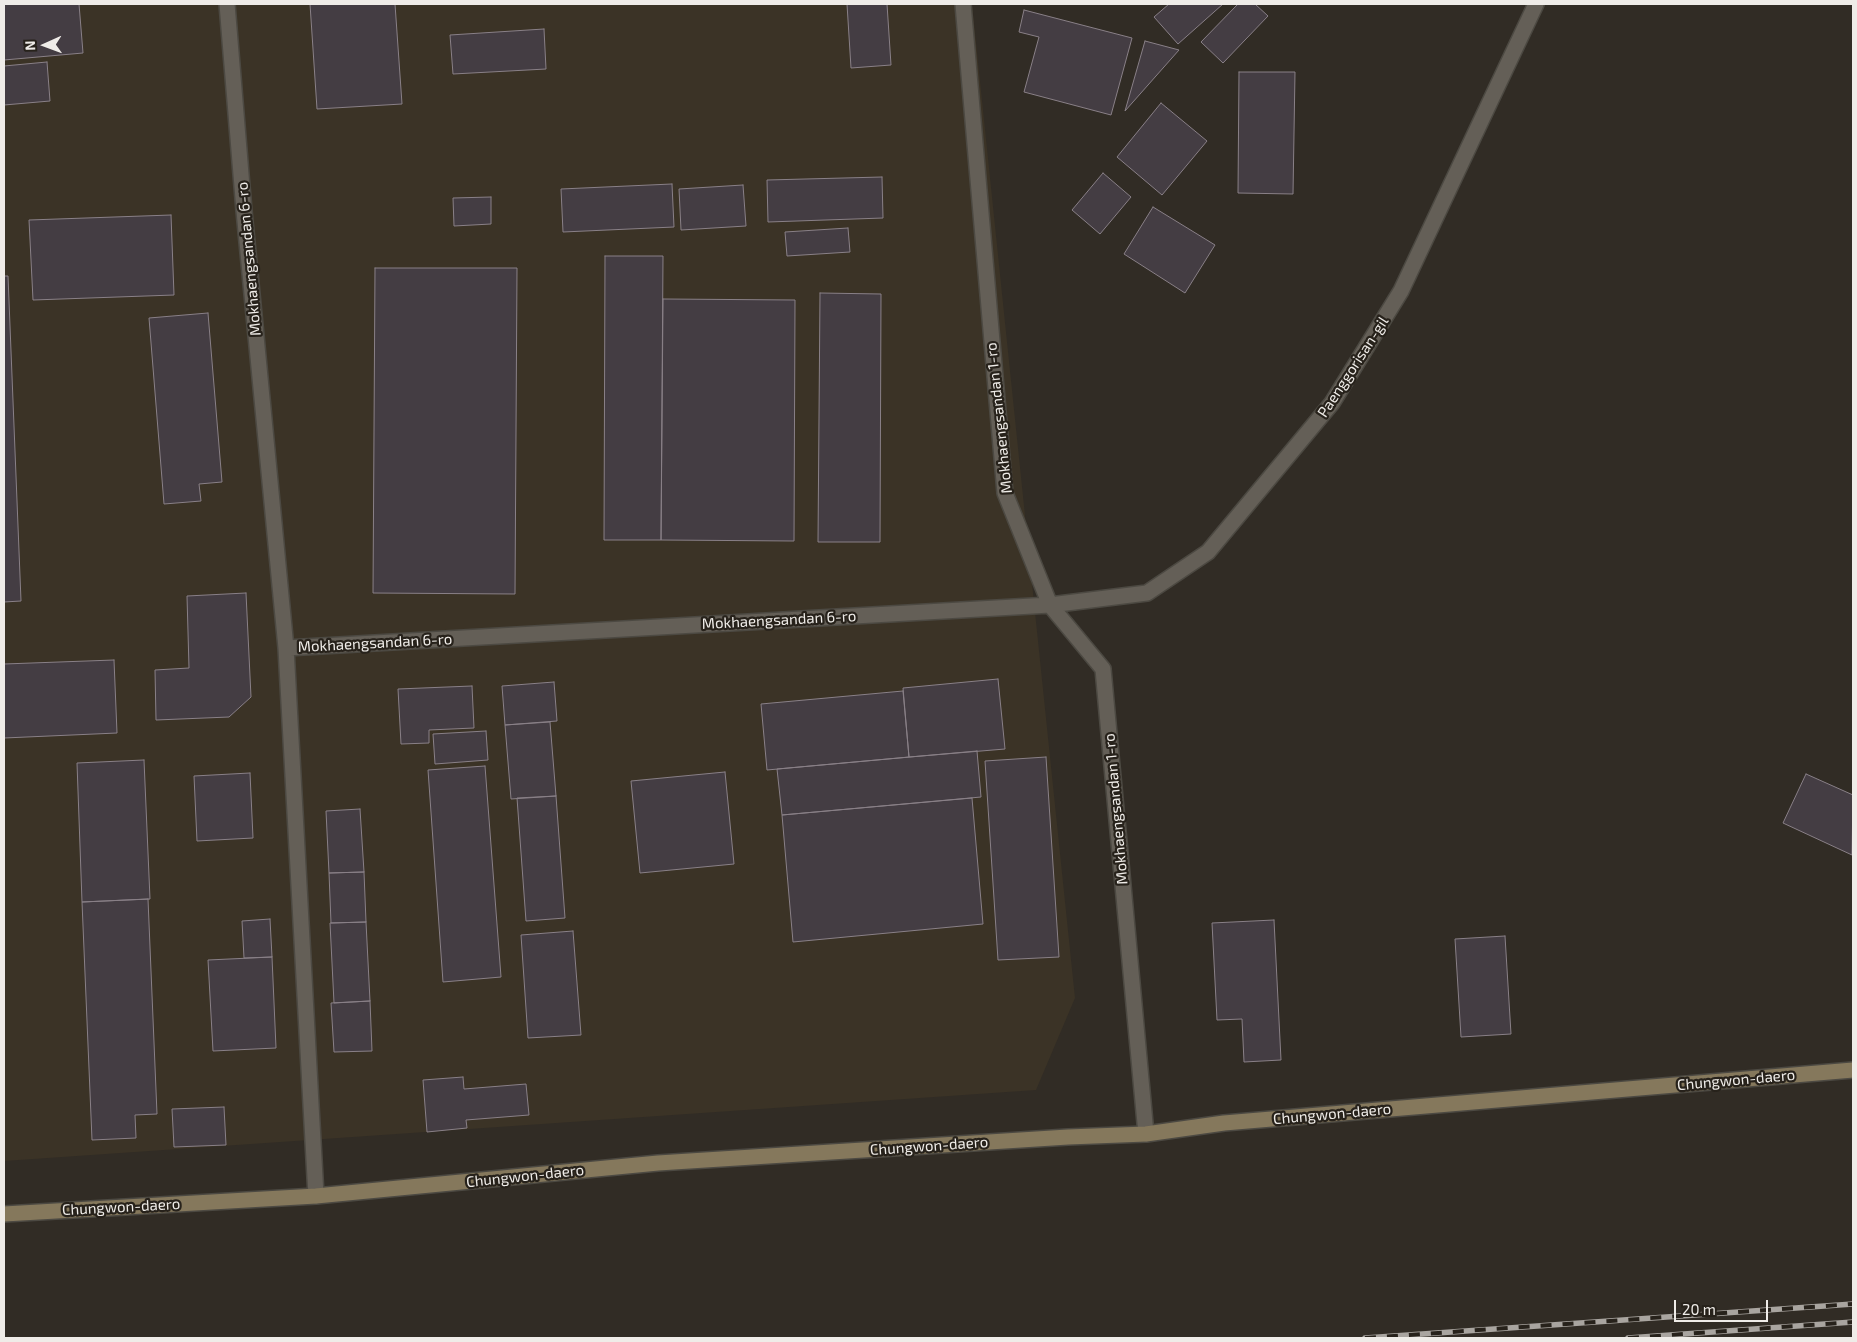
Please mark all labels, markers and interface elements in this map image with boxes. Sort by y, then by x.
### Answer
north arrow [20,20,70,70]
text: N [21,40,38,51]
street label: Mokhaengsandan 6-ro [233,181,265,337]
street label: Paenggorisan-gil [1314,313,1392,421]
street label: Mokhaengsandan 1-ro [982,342,1016,494]
street label: Mokhaengsandan 6-ro [701,607,857,633]
street label: Mokhaengsandan 6-ro [297,630,453,656]
street label: Mokhaengsandan 1-ro [1100,733,1132,885]
street label: Chungwon-daero [1676,1066,1796,1094]
street label: Chungwon-daero [1272,1100,1392,1128]
street label: Chungwon-daero [869,1133,989,1159]
street label: Chungwon-daero [465,1161,585,1191]
street label: Chungwon-daero [61,1195,181,1219]
scale bar [1677,1290,1771,1322]
text: 20 m [1682,1300,1716,1318]

